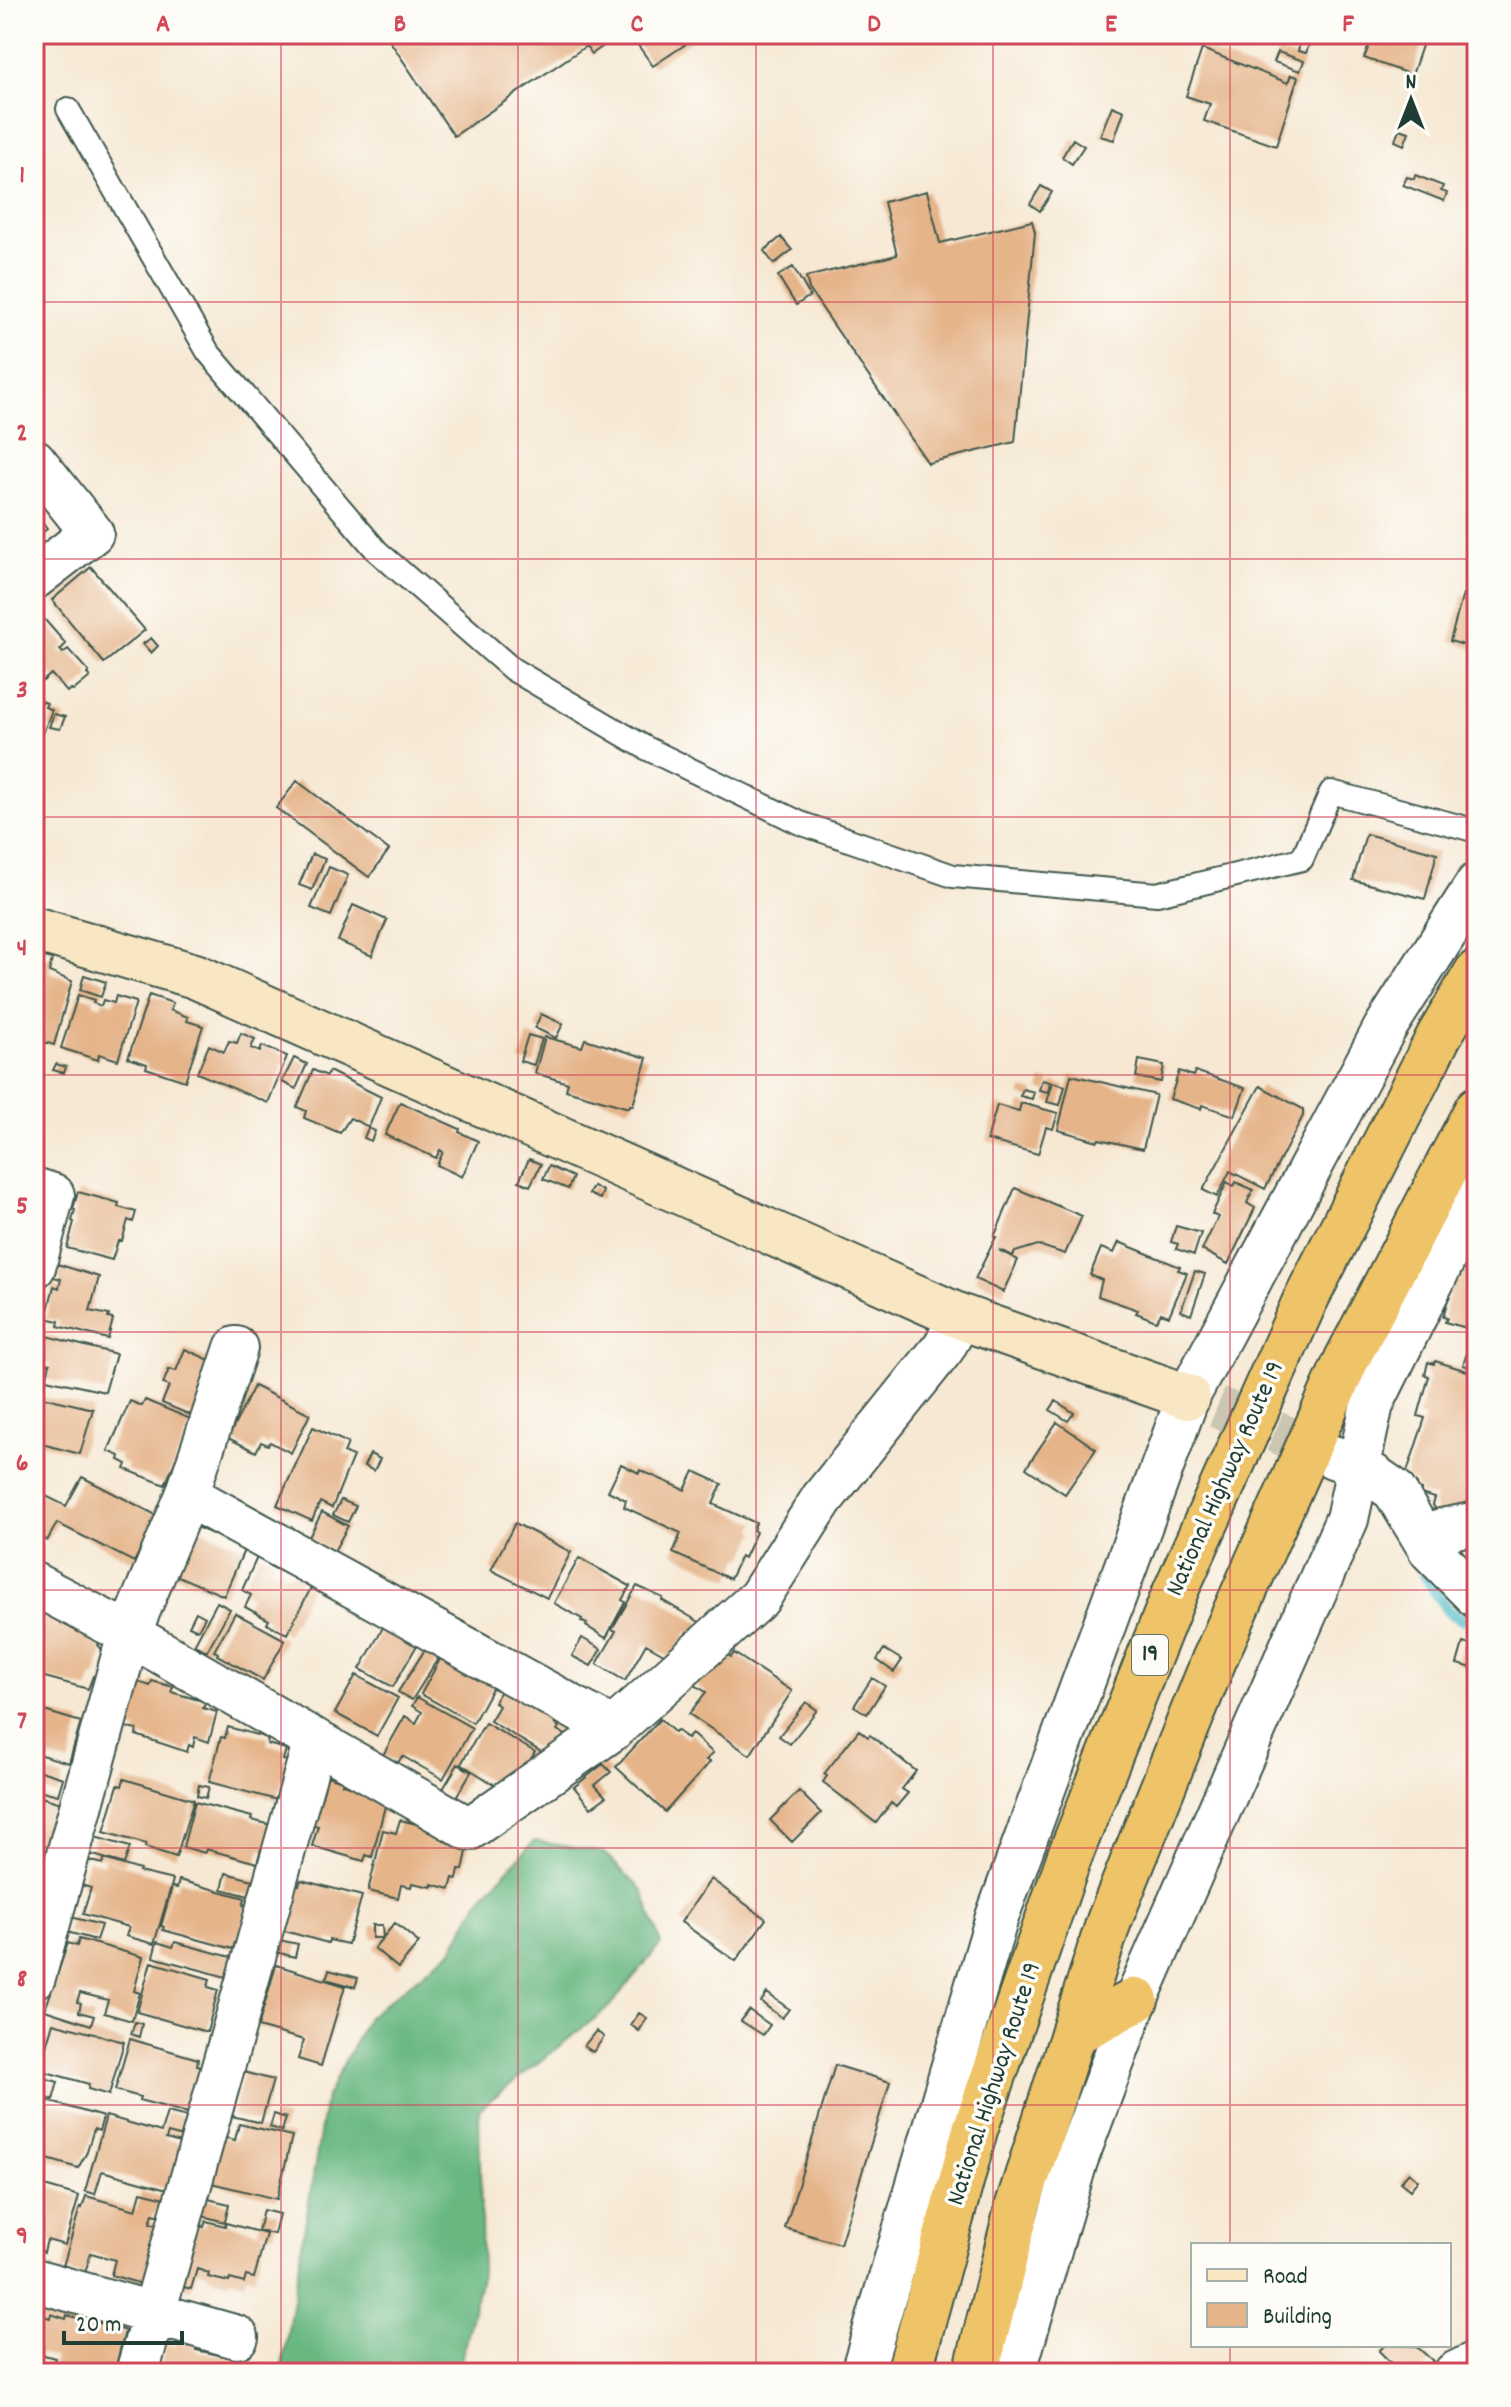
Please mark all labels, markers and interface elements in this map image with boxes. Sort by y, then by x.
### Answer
text: A [156,7,170,44]
text: B [394,7,406,44]
text: C [631,7,644,44]
text: D [867,7,881,44]
text: E [1105,7,1117,44]
text: F [1342,7,1354,44]
north arrow [1371,60,1451,140]
text: N [1406,68,1417,99]
text: 1 [19,158,25,195]
text: 2 [16,416,28,453]
text: 3 [16,673,28,710]
text: 4 [17,931,27,968]
text: 5 [16,1189,28,1226]
street label: National Highway Route 19 [1157,1355,1295,1603]
text: 6 [16,1446,28,1483]
road number: 19 [1132,1635,1168,1675]
text: 7 [17,1704,27,1741]
street label: National Highway Route 19 [938,1957,1052,2211]
text: 8 [17,1962,27,1999]
text: 9 [16,2219,28,2256]
legend [1191,2243,1451,2347]
text: Road [1263,2261,1308,2295]
scale bar [64,2295,182,2345]
text: Building [1263,2301,1332,2335]
text: 20 m [76,2309,122,2343]

